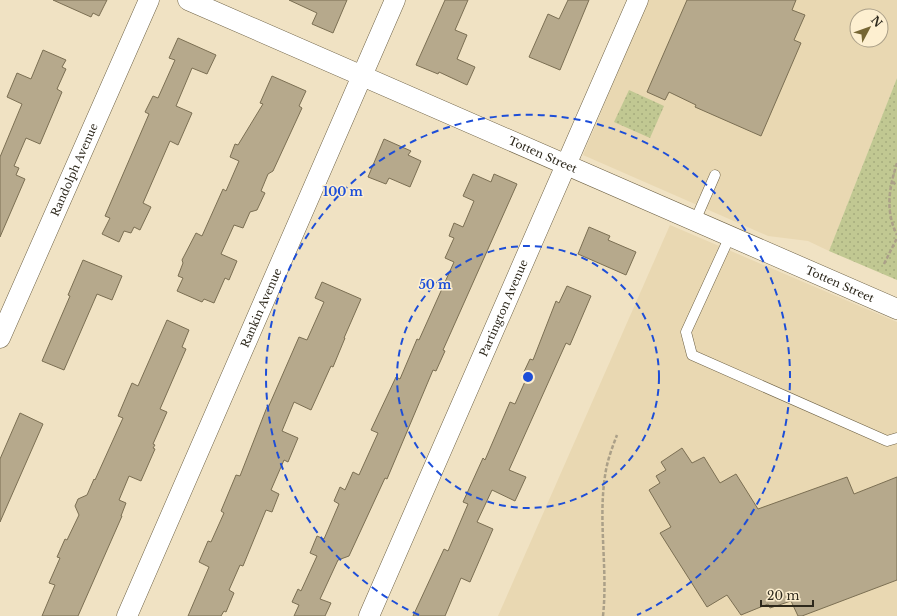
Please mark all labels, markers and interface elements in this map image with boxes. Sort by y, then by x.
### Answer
north arrow [849,8,889,48]
text: N [868,13,886,30]
street label: Randolph Avenue [48,121,101,218]
street label: Totten Street [506,134,580,176]
text: 100 m [323,184,364,199]
street label: Partington Avenue [476,257,531,359]
street label: Totten Street [803,263,877,305]
street label: Rankin Avenue [238,266,284,350]
text: 50 m [419,277,452,292]
centre of rings [521,370,535,384]
scale bar [761,582,813,608]
text: 20 m [767,588,799,603]

